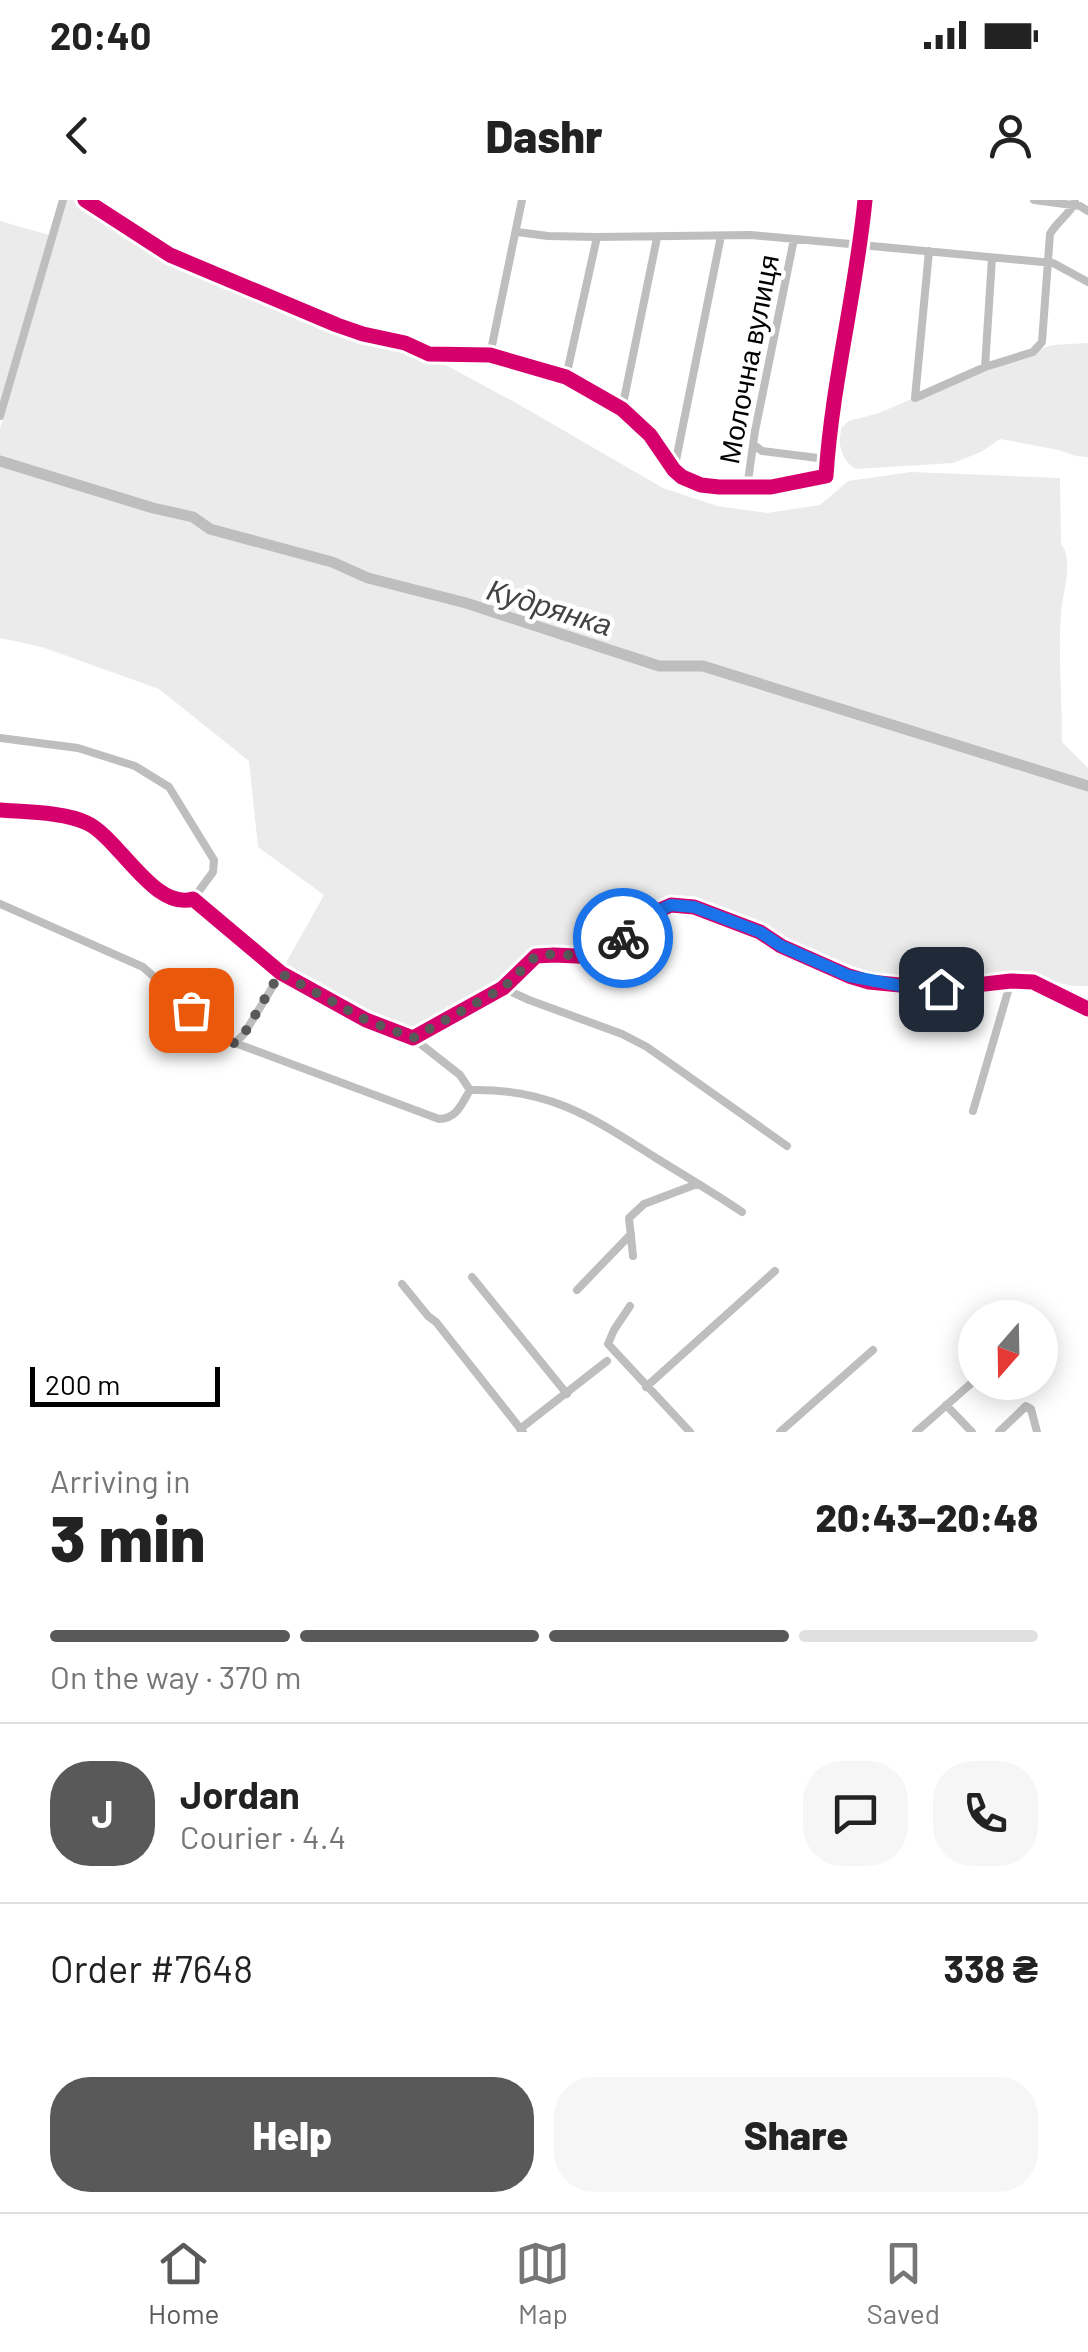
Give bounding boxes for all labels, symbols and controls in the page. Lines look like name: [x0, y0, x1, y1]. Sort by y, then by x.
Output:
text: 20:40: [50, 12, 151, 58]
icon: back: [50, 108, 105, 163]
text: Dashr: [485, 108, 603, 162]
icon: person: [983, 108, 1038, 163]
street label: Молочна вулиця: [711, 252, 785, 466]
water label: Кудрянка: [483, 570, 617, 642]
courier: [573, 888, 673, 988]
icon: bike: [596, 911, 651, 966]
pin: [899, 947, 984, 1032]
icon: home: [914, 962, 969, 1017]
pin: [149, 968, 234, 1053]
icon: bag: [164, 983, 219, 1038]
north arrow: [958, 1300, 1058, 1400]
map controls: [958, 1300, 1058, 1400]
scale bar: [30, 1362, 220, 1406]
text: 200 m: [45, 1367, 120, 1401]
text: Arriving in: [50, 1461, 190, 1499]
text: 20:43–20:48: [816, 1494, 1038, 1540]
text: 3 min: [50, 1497, 205, 1575]
text: On the way · 370 m: [50, 1657, 301, 1695]
button: chat: [803, 1761, 908, 1866]
button: phone: [933, 1761, 1038, 1866]
text: Jordan: [180, 1771, 300, 1817]
text: J: [91, 1790, 114, 1836]
text: Courier · 4.4: [180, 1817, 346, 1855]
text: Order #7648: [50, 1945, 253, 1991]
text: 338 ₴: [943, 1945, 1038, 1991]
button: Help: [50, 2077, 534, 2192]
button: Share: [554, 2077, 1038, 2192]
tab: Home: [148, 2236, 219, 2330]
tab: Map: [515, 2236, 570, 2330]
tab: Saved: [867, 2236, 940, 2330]

